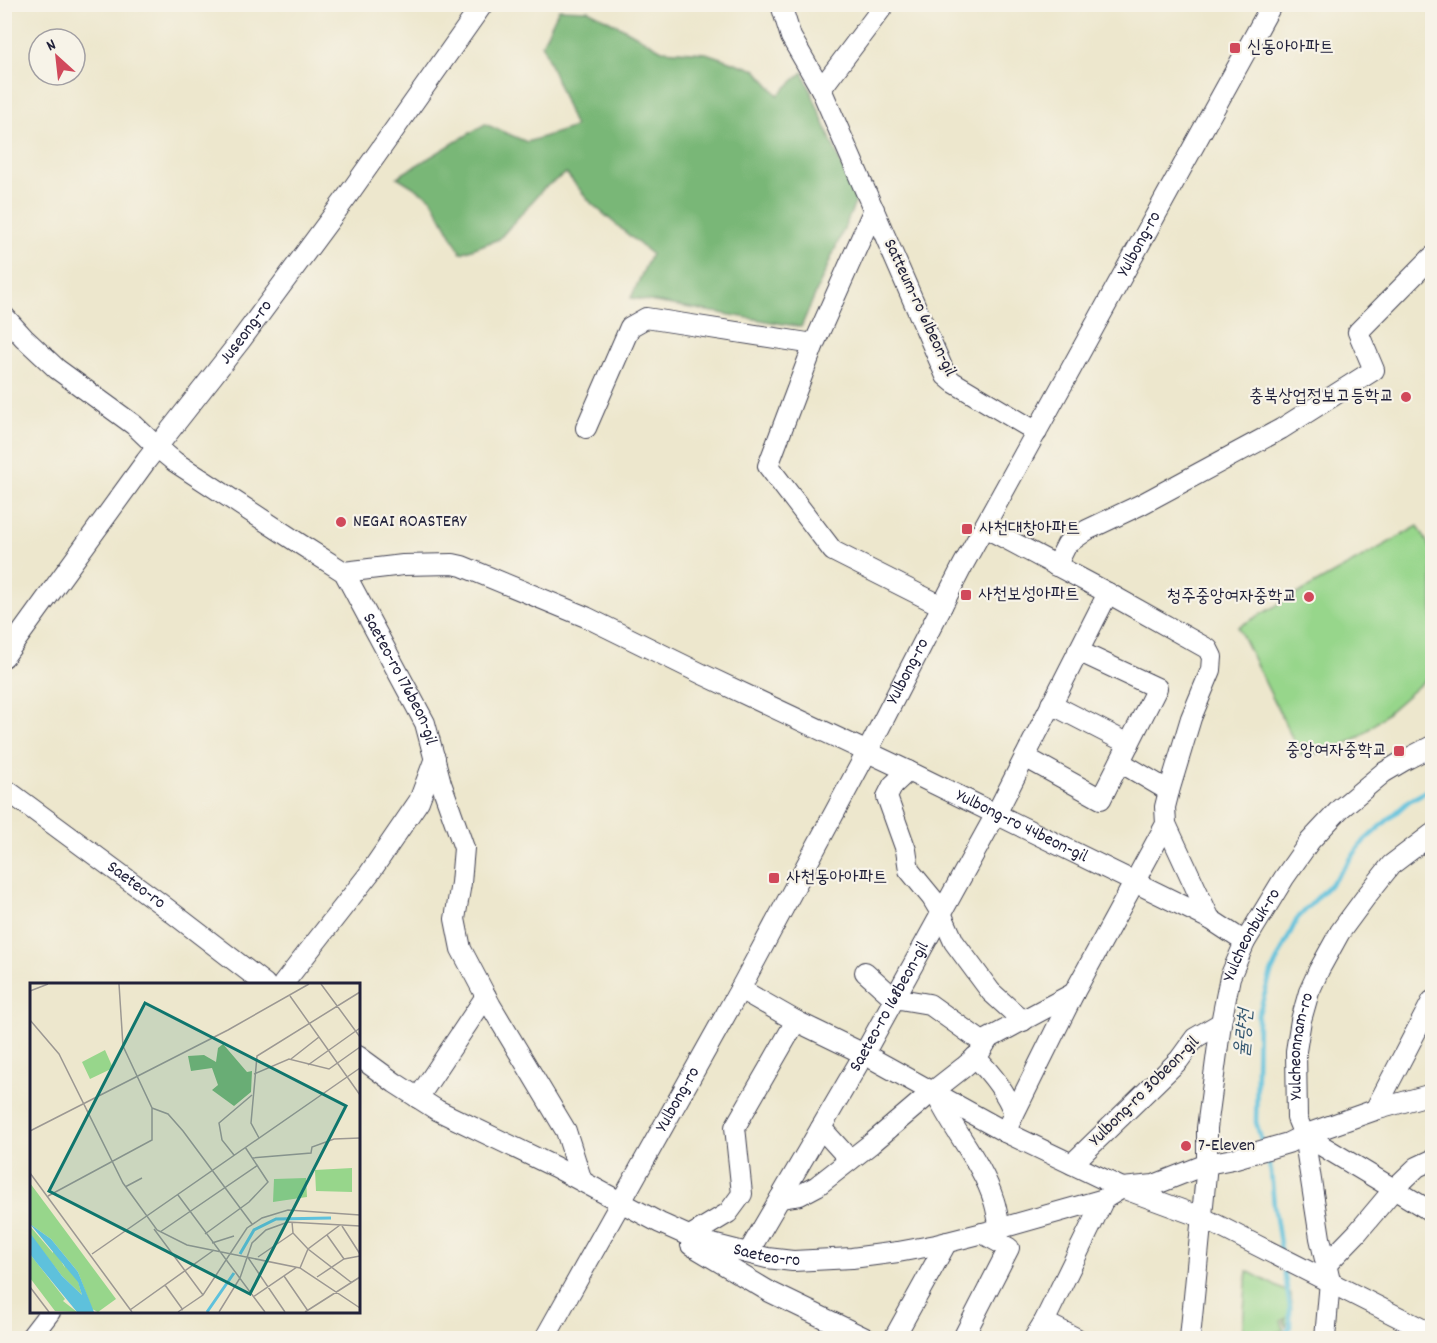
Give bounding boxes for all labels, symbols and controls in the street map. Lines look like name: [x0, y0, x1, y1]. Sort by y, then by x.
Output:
north arrow: [27, 27, 87, 87]
text: N: [43, 34, 60, 58]
place label: 신동아아파트: [1247, 36, 1334, 61]
marker: 신동아아파트: [1228, 41, 1242, 55]
street label: Yulbong-ro: [1111, 207, 1168, 282]
street label: Satteum-ro 61beon-gil: [876, 235, 962, 381]
street label: Juseong-ro: [214, 295, 279, 370]
place label: 충북상업정보고등학교: [1249, 385, 1394, 410]
marker: 충북상업정보고등학교: [1399, 390, 1413, 404]
place label: NEGAI ROASTERY: [353, 510, 468, 535]
marker: NEGAI ROASTERY: [334, 515, 348, 529]
place label: 사천대창아파트: [979, 517, 1080, 542]
marker: 사천대창아파트: [960, 522, 974, 536]
place label: 사천보성아파트: [978, 583, 1079, 608]
place label: 청주중앙여자중학교: [1167, 585, 1297, 610]
marker: 사천보성아파트: [959, 588, 973, 602]
marker: 청주중앙여자중학교: [1302, 590, 1316, 604]
street label: Saeteo-ro 176beon-gil: [356, 609, 443, 748]
street label: Yulbong-ro: [881, 634, 936, 709]
place label: 중앙여자중학교: [1286, 739, 1387, 764]
marker: 중앙여자중학교: [1392, 744, 1406, 758]
street label: Yulbong-ro 44beon-gil: [951, 784, 1092, 870]
street label: Saeteo-ro: [101, 855, 171, 916]
place label: 사천동아아파트: [786, 866, 887, 891]
marker: 사천동아아파트: [767, 871, 781, 885]
street label: Yulcheonbuk-ro: [1217, 884, 1287, 983]
street label: Saeteo-ro 168beon-gil: [844, 937, 936, 1077]
inset map: [30, 983, 360, 1313]
street label: Yulcheonnam-ro: [1283, 990, 1321, 1100]
water label: 율량천: [1229, 1006, 1261, 1058]
street label: Yulbong-ro 30beon-gil: [1084, 1031, 1206, 1153]
street label: Yulbong-ro: [650, 1062, 707, 1137]
place label: 7-Eleven: [1198, 1134, 1255, 1159]
marker: 7-Eleven: [1179, 1139, 1193, 1153]
street label: Saeteo-ro: [730, 1237, 801, 1274]

